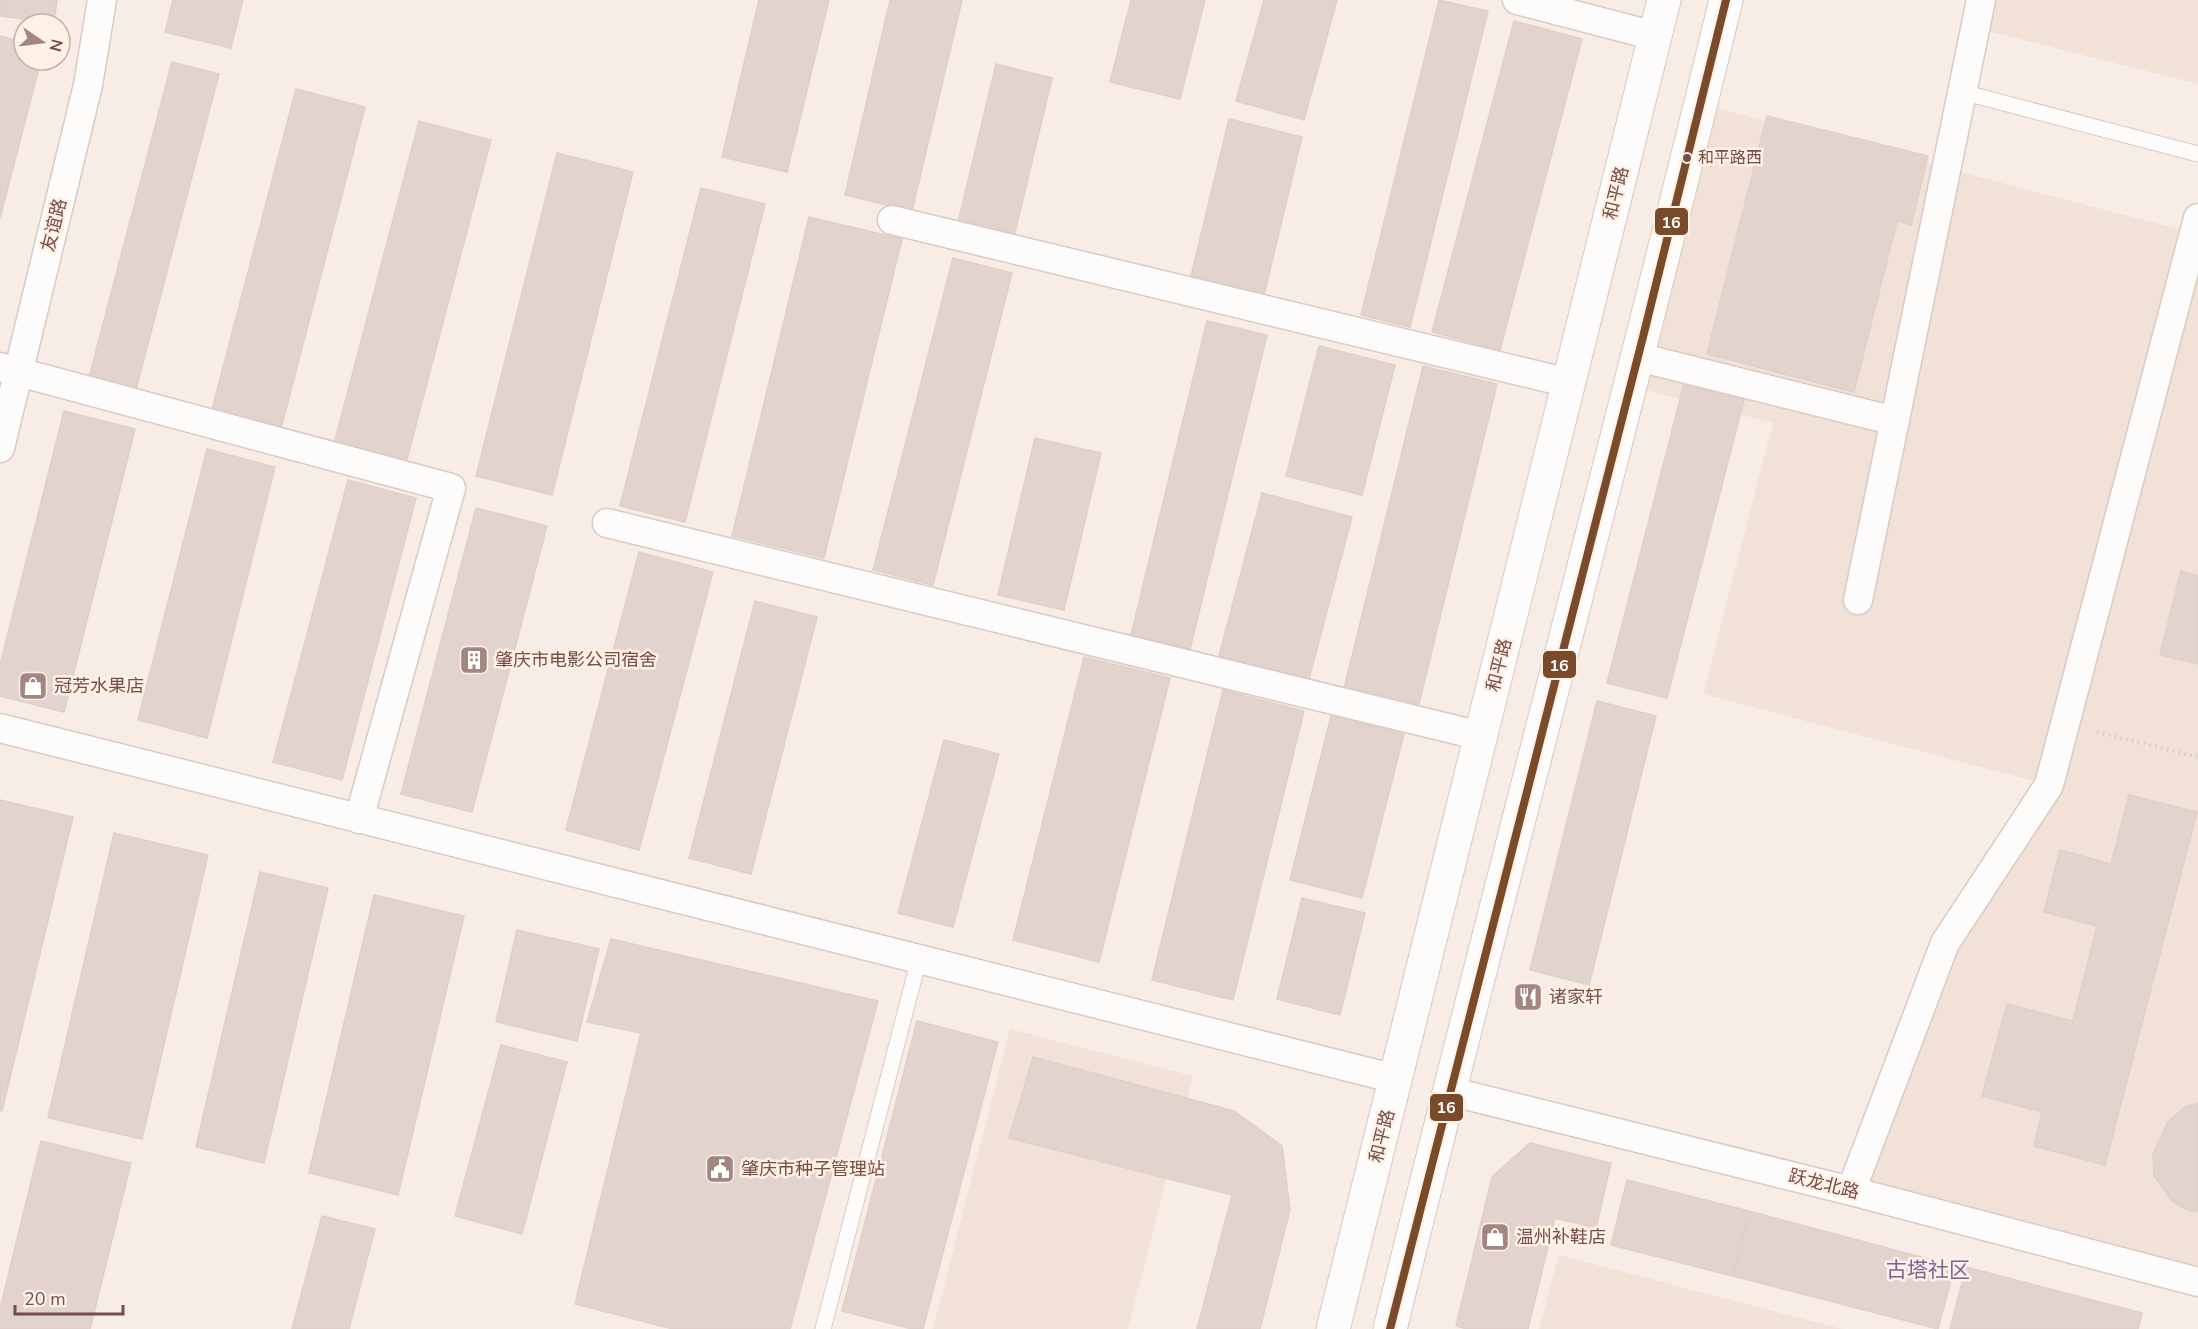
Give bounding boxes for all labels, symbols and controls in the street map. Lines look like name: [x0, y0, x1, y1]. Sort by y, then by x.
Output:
north arrow: [12, 12, 72, 72]
text: N: [43, 37, 68, 54]
place label: 和平路西: [1698, 147, 1762, 169]
marker: 和平路西: [1681, 152, 1693, 164]
street label: 和平路: [1598, 164, 1634, 222]
street label: 友谊路: [36, 196, 72, 254]
line badge: 16: [1654, 207, 1689, 236]
text: 16: [1661, 212, 1681, 234]
street label: 和平路: [1481, 636, 1517, 694]
building icon: 肇庆市电影公司宿舍: [458, 644, 490, 676]
place label: 肇庆市电影公司宿舍: [495, 648, 657, 672]
line badge: 16: [1542, 650, 1577, 679]
text: 16: [1549, 655, 1569, 677]
shop icon: 冠芳水果店: [17, 670, 49, 702]
place label: 冠芳水果店: [54, 674, 144, 698]
restaurant icon: 诸家轩: [1512, 981, 1544, 1013]
place label: 诸家轩: [1549, 985, 1603, 1009]
line badge: 16: [1429, 1093, 1464, 1122]
text: 16: [1436, 1097, 1456, 1119]
street label: 和平路: [1364, 1107, 1400, 1165]
public building icon: 肇庆市种子管理站: [704, 1153, 736, 1185]
place label: 肇庆市种子管理站: [741, 1157, 885, 1181]
street label: 跃龙北路: [1786, 1164, 1862, 1204]
shop icon: 温州补鞋店: [1479, 1221, 1511, 1253]
place label: 温州补鞋店: [1516, 1225, 1606, 1249]
district label: 古塔社区: [1886, 1256, 1970, 1284]
scale bar: [15, 1278, 123, 1316]
text: 20 m: [24, 1287, 66, 1311]

